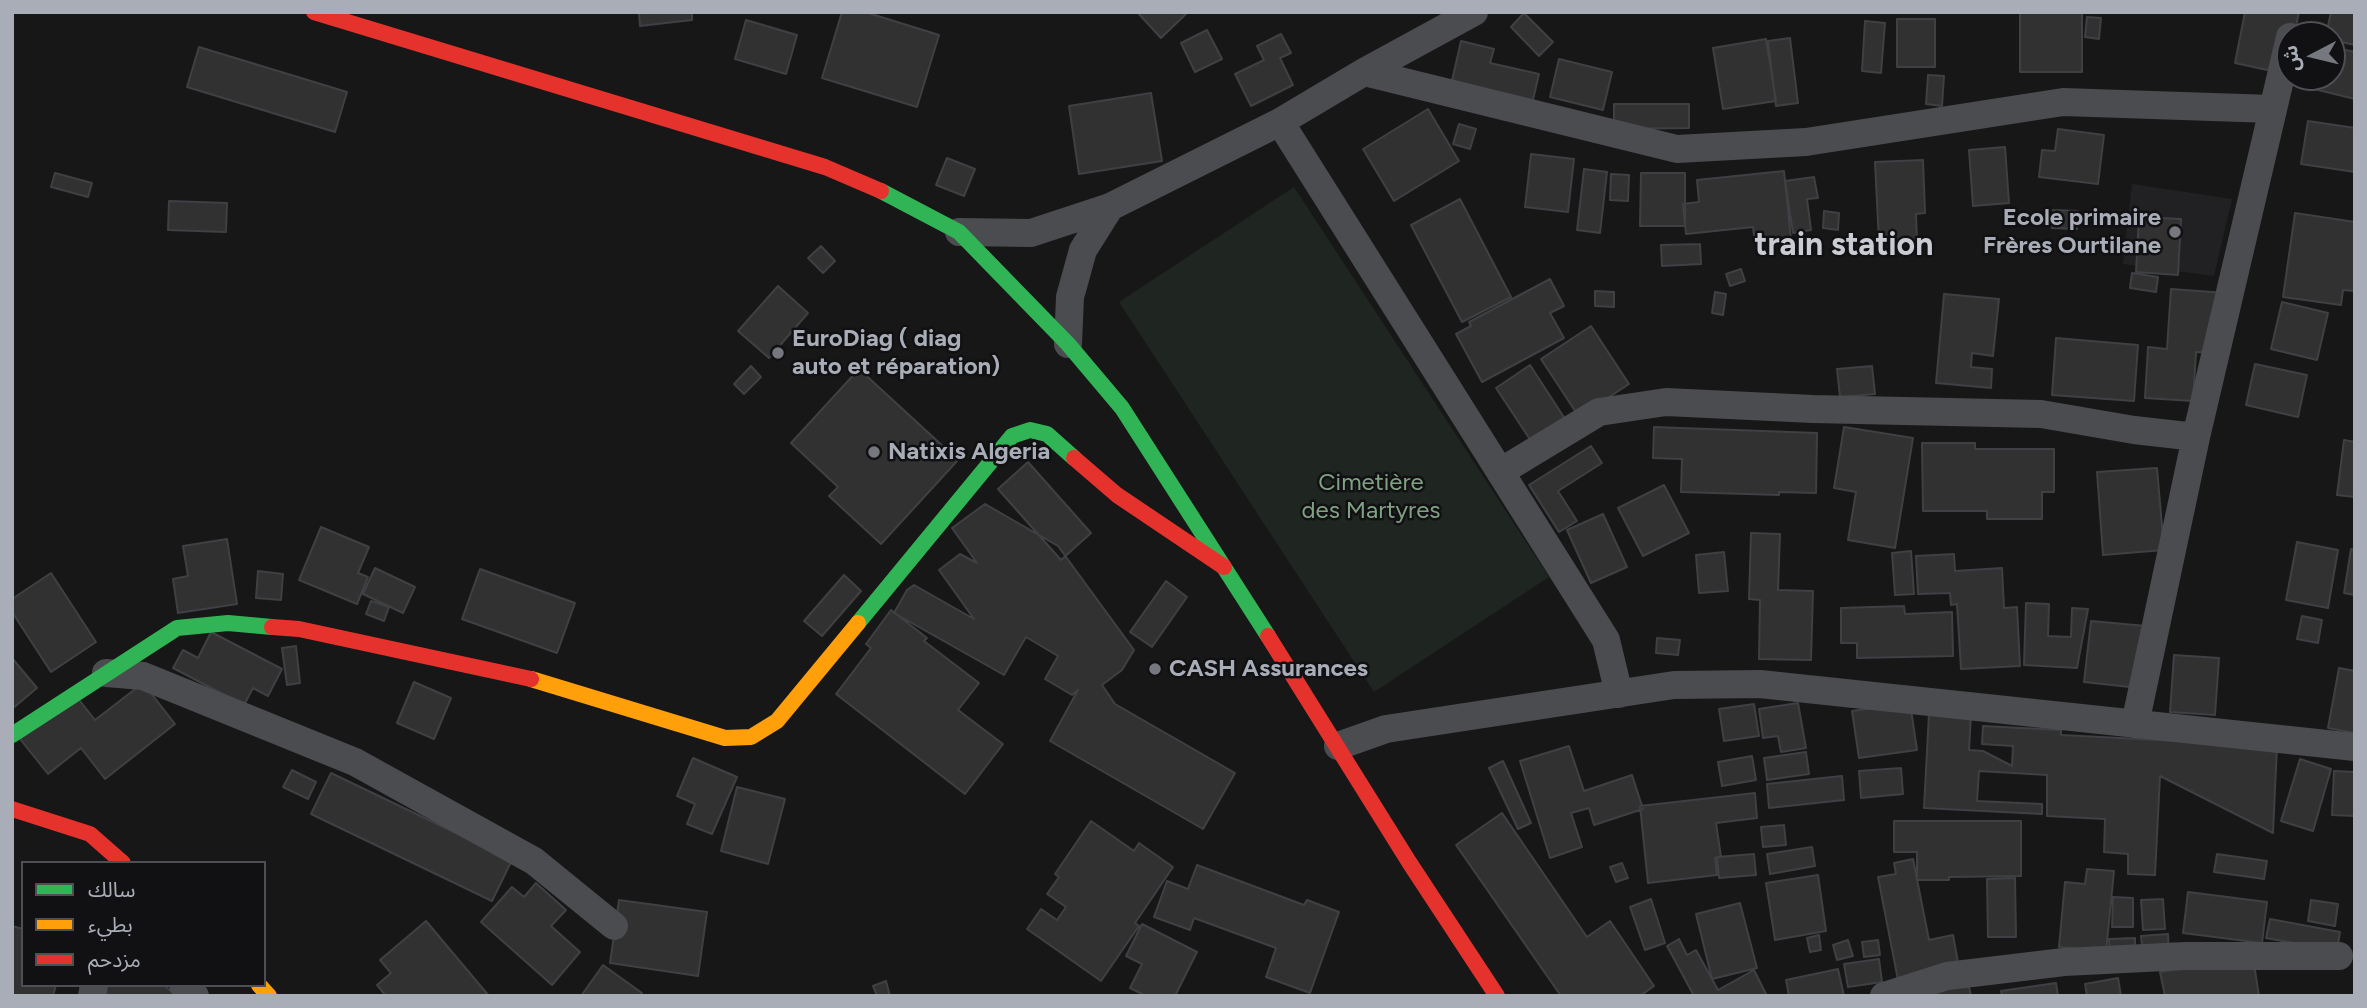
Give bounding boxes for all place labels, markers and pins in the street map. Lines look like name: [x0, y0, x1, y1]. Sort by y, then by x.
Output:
place label: Ecole primaire Frères Ourtilane: [1983, 204, 2161, 260]
marker: Ecole primaire Frères Ourtilane: [2167, 224, 2183, 240]
place label: EuroDiag ( diag auto et réparation): [792, 325, 1000, 381]
marker: EuroDiag ( diag auto et réparation): [770, 345, 786, 361]
place label: Natixis Algeria: [888, 438, 1050, 466]
marker: Natixis Algeria: [866, 444, 882, 460]
place label: CASH Assurances: [1169, 655, 1368, 683]
marker: CASH Assurances: [1147, 661, 1163, 677]

